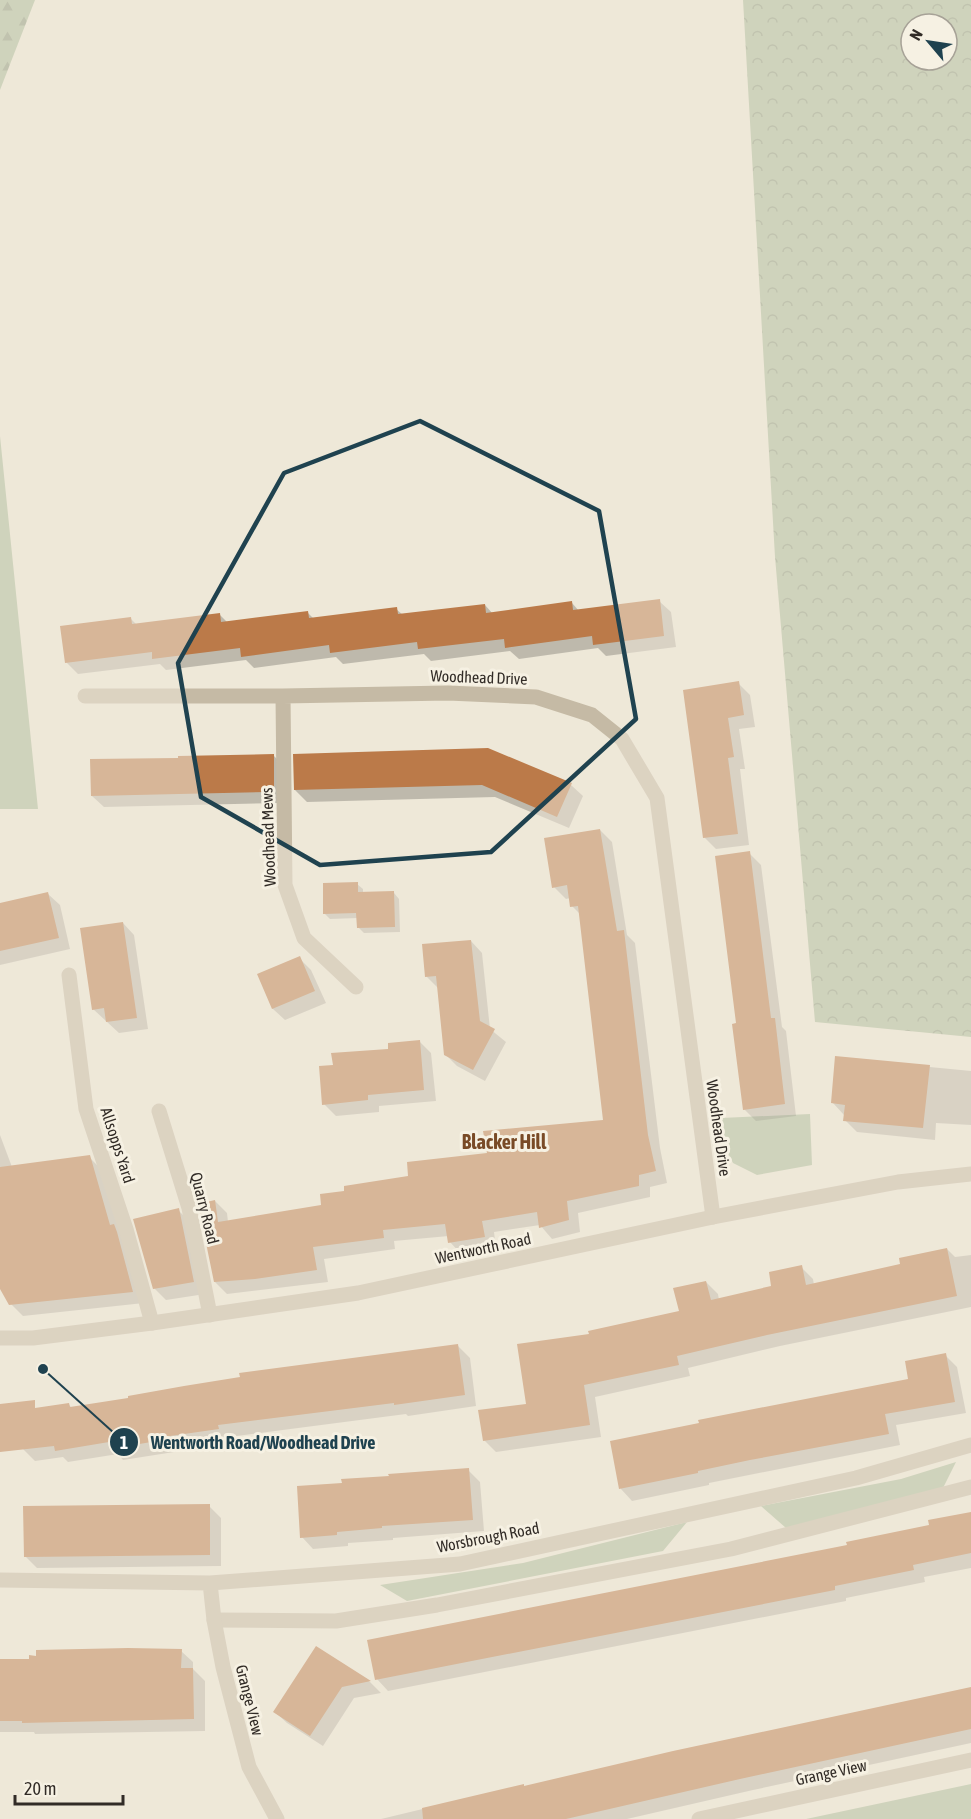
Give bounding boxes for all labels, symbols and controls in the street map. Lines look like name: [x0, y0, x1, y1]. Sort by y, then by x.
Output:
north arrow: [899, 12, 959, 72]
text: N: [906, 26, 926, 43]
street label: Woodhead Drive: [430, 666, 528, 688]
street label: Woodhead Mews: [257, 787, 279, 887]
street label: Woodhead Drive: [703, 1079, 735, 1177]
street label: Allsopps Yard: [96, 1105, 139, 1185]
district label: Blacker Hill: [462, 1130, 547, 1153]
street label: Quarry Road: [186, 1170, 223, 1246]
street label: Wentworth Road: [434, 1229, 532, 1267]
callout: Wentworth Road/Woodhead Drive: [109, 1424, 388, 1460]
text: 1: [120, 1432, 128, 1453]
text: Wentworth Road/Woodhead Drive: [150, 1432, 375, 1453]
street label: Worsbrough Road: [435, 1518, 541, 1557]
street label: Grange View: [232, 1663, 268, 1738]
street label: Grange View: [794, 1756, 869, 1789]
scale bar: [15, 1768, 123, 1806]
text: 20 m: [24, 1778, 56, 1799]

